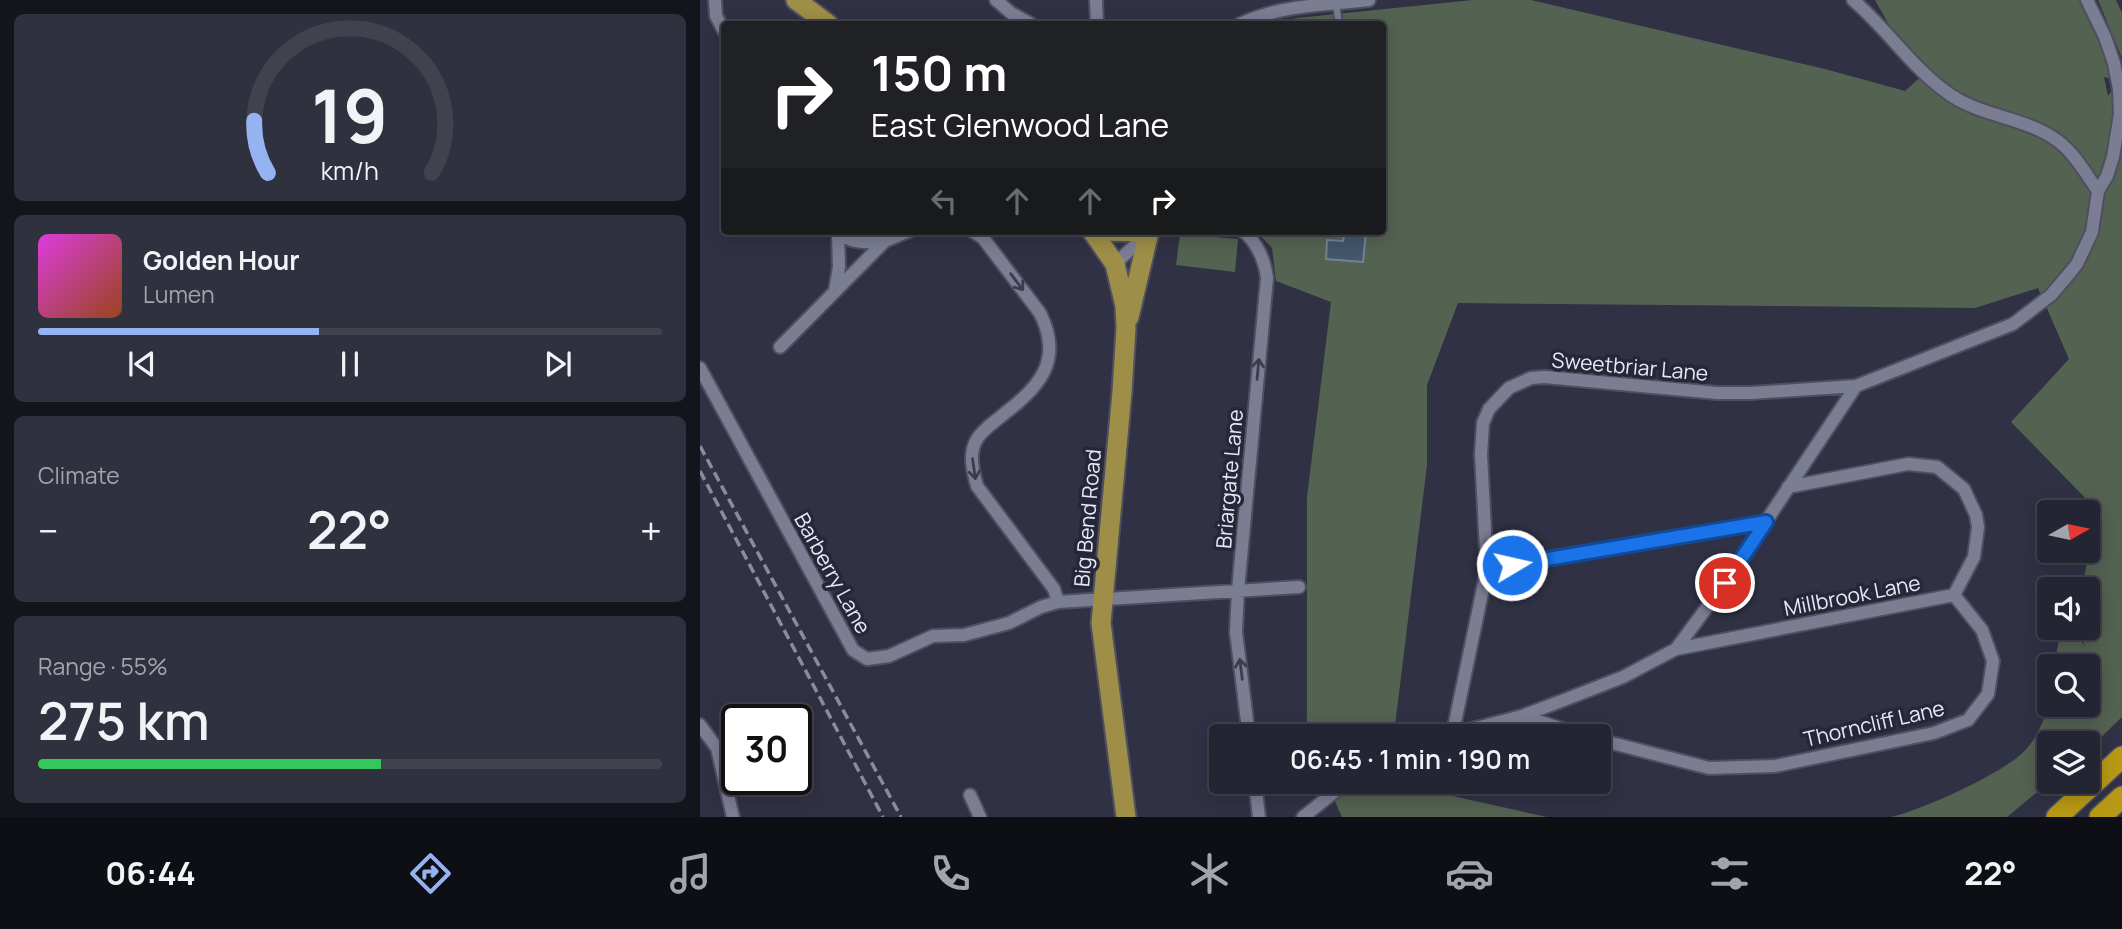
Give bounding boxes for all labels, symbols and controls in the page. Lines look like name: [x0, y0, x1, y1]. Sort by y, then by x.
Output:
text: 150 m: [871, 39, 1007, 106]
icon: right: [756, 49, 847, 140]
text: 19: [311, 66, 389, 166]
text: East Glenwood Lane: [871, 103, 1169, 147]
text: km/h: [321, 153, 379, 188]
icon: left: [925, 182, 963, 220]
icon: ahead: [998, 182, 1036, 220]
icon: ahead: [1071, 182, 1109, 220]
icon: right: [1144, 182, 1182, 220]
text: Golden Hour: [143, 242, 300, 278]
one-way arrow: [1009, 272, 1024, 290]
text: Lumen: [143, 278, 215, 310]
icon: previous: [123, 345, 161, 383]
icon: pause: [331, 345, 369, 383]
icon: next: [539, 345, 577, 383]
street label: Sweetbriar Lane: [1551, 345, 1709, 387]
one-way arrow: [1252, 358, 1265, 381]
street label: Briargate Lane: [1209, 408, 1249, 550]
street label: Big Bend Road: [1067, 448, 1107, 588]
one-way arrow: [967, 457, 980, 480]
text: Climate: [38, 459, 120, 491]
text: 22°: [307, 494, 392, 565]
north arrow: [2037, 500, 2100, 564]
map controls: [2037, 500, 2100, 794]
text: −: [38, 504, 59, 556]
text: +: [640, 504, 662, 556]
street label: Barberry Lane: [788, 508, 878, 638]
position arrow: [1475, 528, 1549, 602]
pin: [1695, 553, 1755, 613]
icon: arrive: [1706, 564, 1744, 602]
street label: Millbrook Lane: [1781, 568, 1923, 622]
button: sound: [2037, 577, 2100, 640]
text: Range · 55%: [38, 650, 168, 682]
button: search: [2037, 654, 2100, 717]
one-way arrow: [1234, 658, 1247, 681]
text: 275 km: [38, 685, 210, 756]
street label: Thorncliff Lane: [1801, 693, 1947, 753]
speed limit sign: 30: [721, 704, 812, 795]
button: layers: [2037, 731, 2100, 794]
text: 06:45 · 1 min · 190 m: [1290, 741, 1530, 777]
icon: directions: [406, 849, 455, 898]
icon: music: [666, 849, 715, 898]
icon: phone: [926, 849, 975, 898]
icon: climate: [1185, 849, 1234, 898]
icon: car: [1445, 849, 1494, 898]
icon: filters: [1705, 849, 1754, 898]
text: 06:44: [105, 851, 196, 895]
text: 22°: [1964, 851, 2017, 895]

